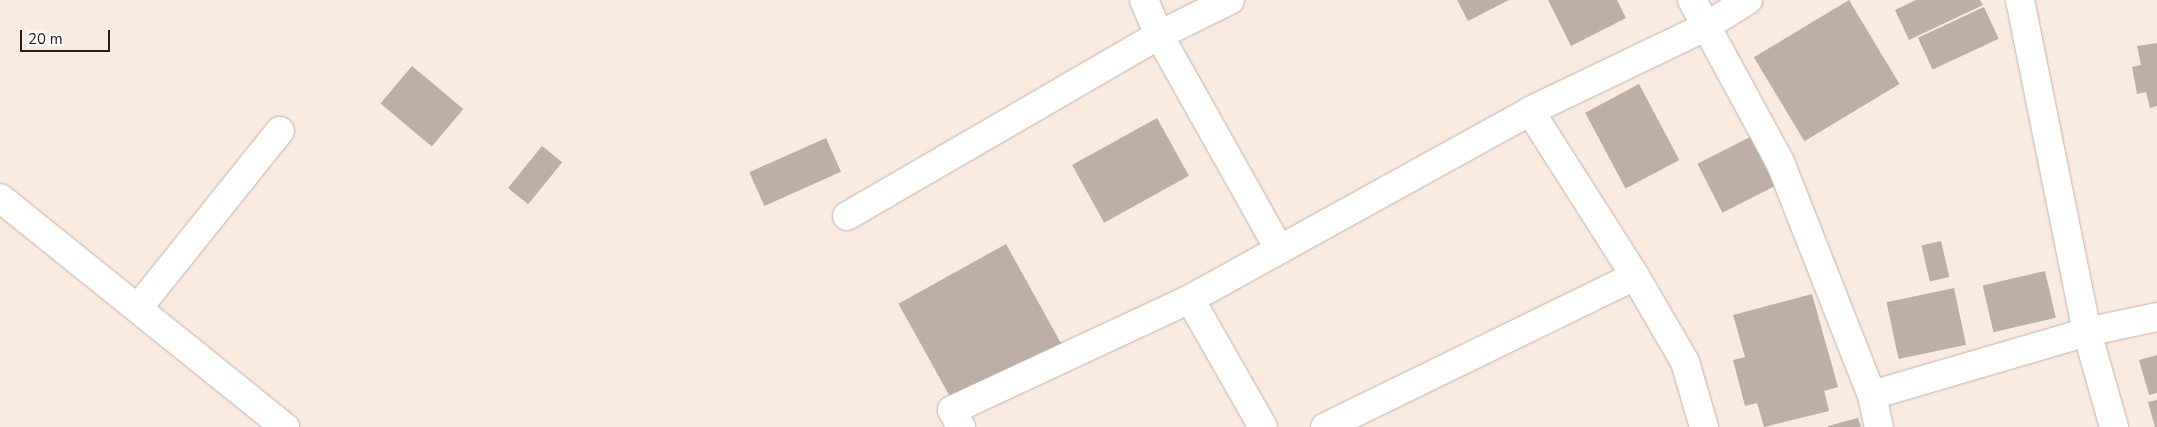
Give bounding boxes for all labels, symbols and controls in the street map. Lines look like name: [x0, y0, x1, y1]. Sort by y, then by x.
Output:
scale bar: [22, 20, 112, 52]
text: 20 m: [28, 29, 63, 49]

